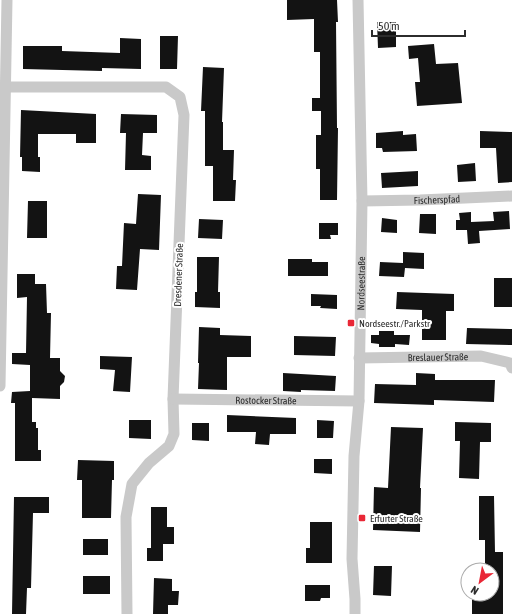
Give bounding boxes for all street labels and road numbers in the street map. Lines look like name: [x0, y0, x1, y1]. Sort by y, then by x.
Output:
street label: Fischerspfad: [414, 193, 461, 206]
street label: Dresdener Straße: [172, 243, 185, 307]
street label: Nordseestraße: [355, 256, 367, 310]
street label: Breslauer Straße: [408, 351, 469, 363]
street label: Rostocker Straße: [235, 395, 297, 406]

